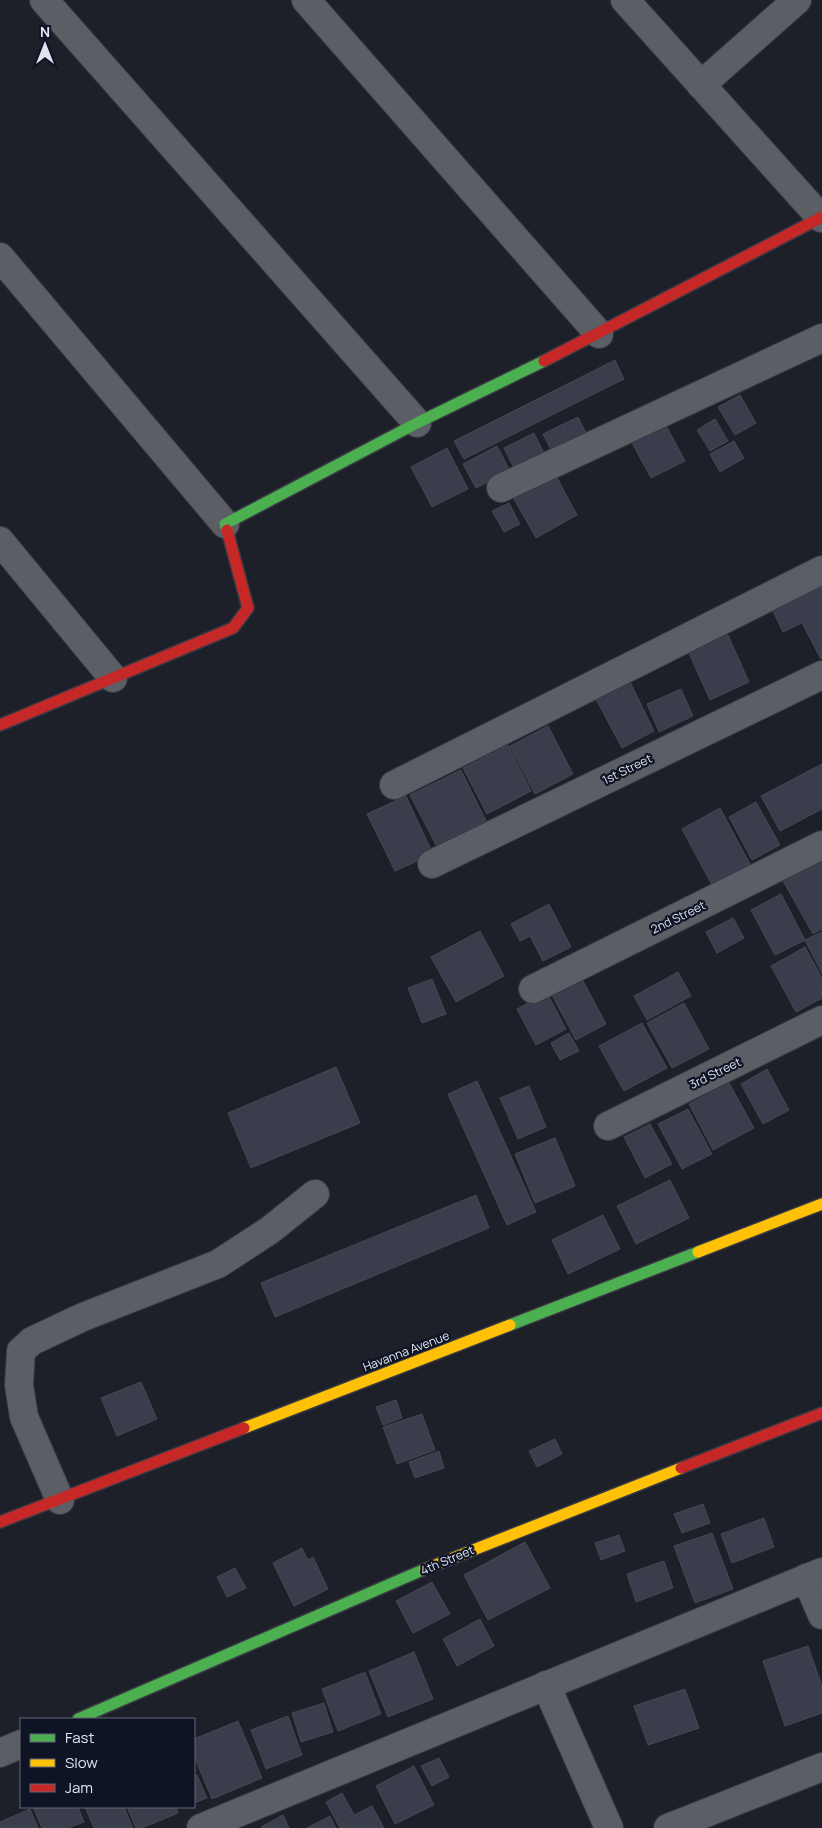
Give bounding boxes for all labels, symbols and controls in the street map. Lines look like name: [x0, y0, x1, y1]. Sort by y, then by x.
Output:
north arrow: [20, 20, 70, 70]
text: N: [40, 22, 50, 41]
street label: 1st Street: [599, 750, 655, 788]
street label: 2nd Street: [648, 896, 708, 938]
street label: 3rd Street: [686, 1053, 744, 1093]
street label: Havanna Avenue: [360, 1327, 452, 1375]
street label: 4th Street: [418, 1541, 477, 1579]
legend: [20, 1718, 195, 1808]
text: Fast: [65, 1727, 94, 1748]
text: Slow: [65, 1752, 98, 1773]
text: Jam: [65, 1777, 93, 1798]

